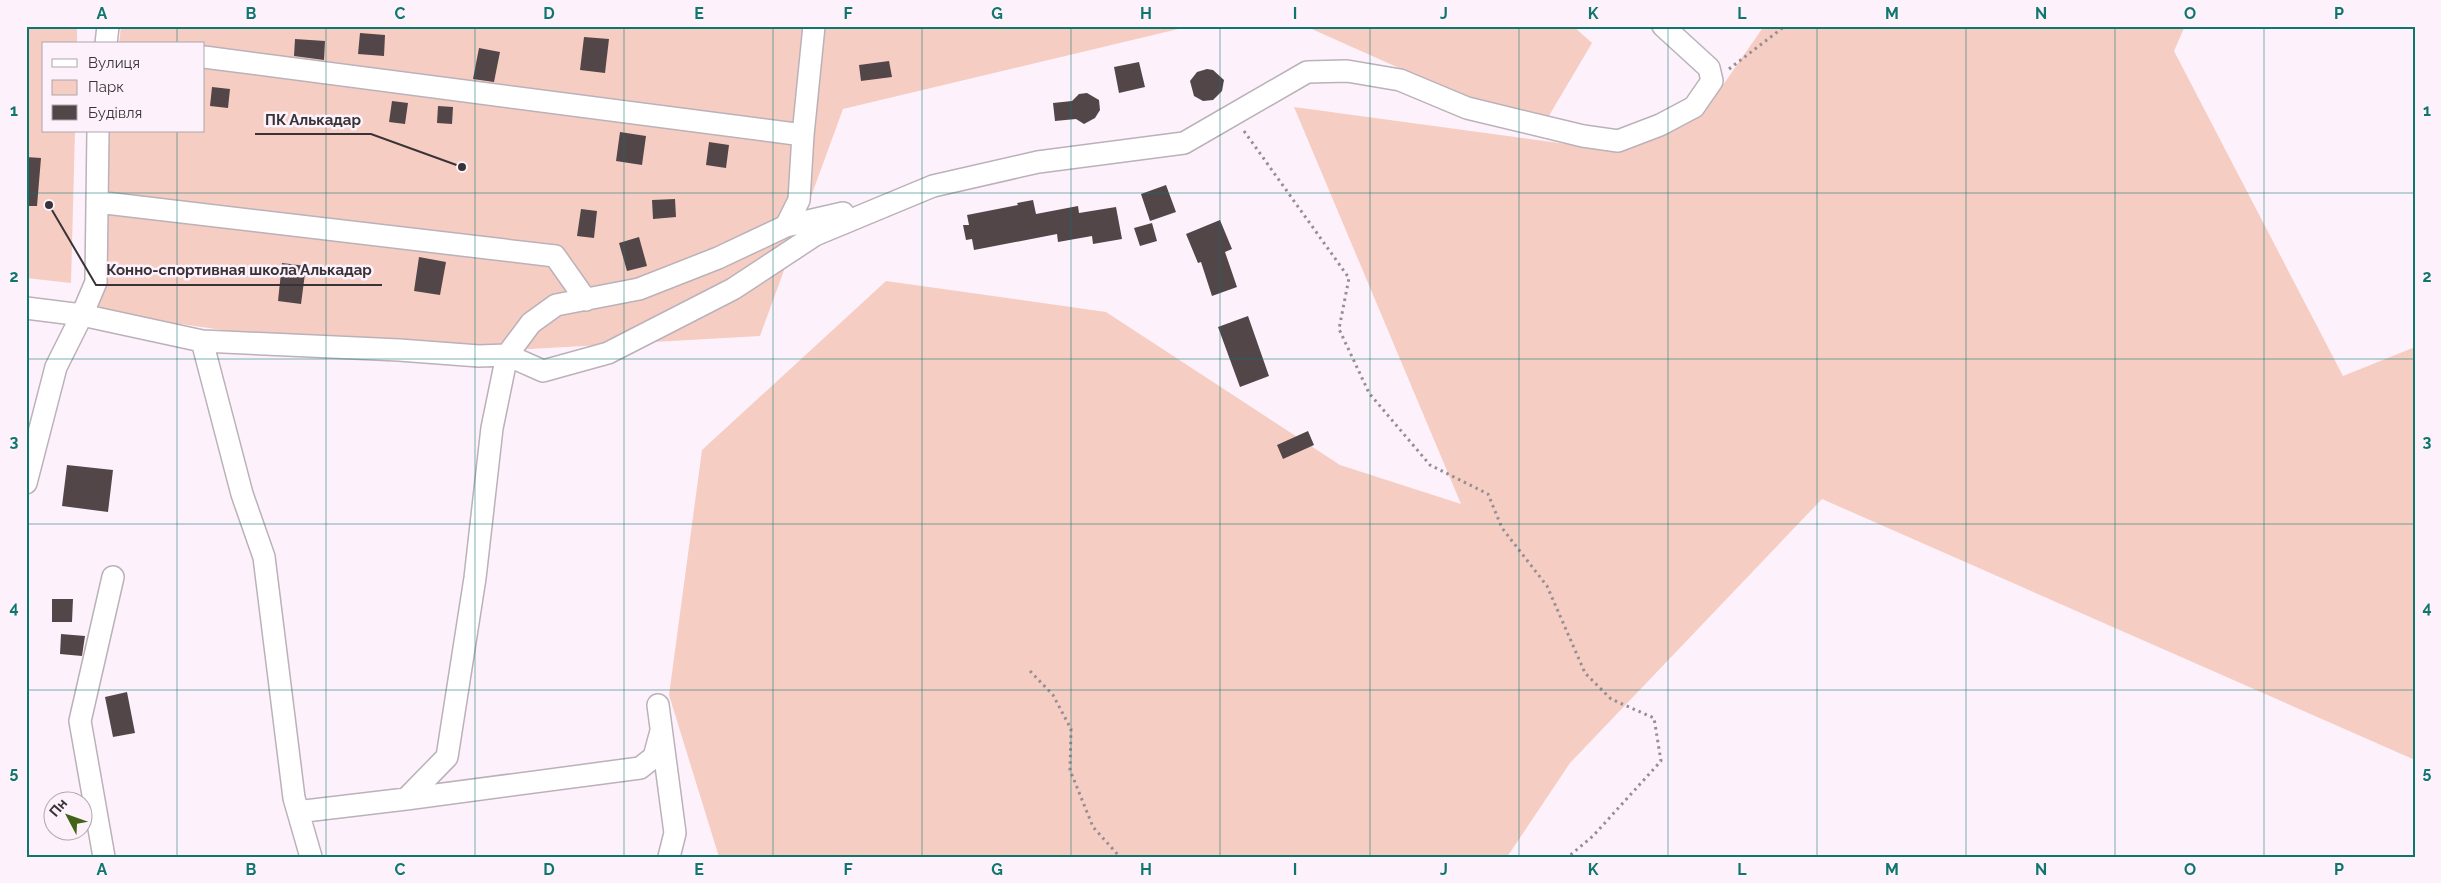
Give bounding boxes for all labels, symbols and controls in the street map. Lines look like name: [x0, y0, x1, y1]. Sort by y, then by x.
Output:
text: A: [97, 4, 108, 23]
text: B: [246, 4, 257, 23]
text: C: [395, 4, 406, 23]
text: D: [543, 4, 555, 23]
text: E: [694, 4, 704, 23]
text: F: [843, 4, 853, 23]
text: G: [991, 4, 1003, 23]
text: H: [1140, 4, 1152, 23]
text: I: [1293, 4, 1297, 23]
text: J: [1440, 4, 1448, 23]
text: K: [1588, 4, 1599, 23]
text: L: [1737, 4, 1747, 23]
text: M: [1885, 4, 1899, 23]
text: N: [2035, 4, 2047, 23]
text: O: [2184, 4, 2196, 23]
text: P: [2334, 4, 2344, 23]
legend: [42, 42, 205, 132]
text: Вулиця: [88, 54, 140, 72]
text: Парк: [88, 78, 124, 96]
text: 1: [10, 101, 18, 120]
text: 1: [2423, 101, 2431, 120]
text: Будівля: [88, 104, 142, 122]
callout: ПК Алькадар: [255, 104, 371, 134]
text: ПК Алькадар: [265, 111, 361, 129]
callout: Конно-спортивная школа Алькадар: [96, 255, 382, 285]
text: Конно-спортивная школа Алькадар: [106, 261, 372, 279]
text: 2: [9, 267, 19, 286]
text: 2: [2422, 267, 2432, 286]
text: 3: [10, 432, 19, 451]
text: 3: [2423, 432, 2432, 451]
text: 4: [9, 598, 19, 617]
text: 4: [2422, 598, 2432, 617]
text: 5: [10, 763, 19, 782]
text: 5: [2423, 763, 2432, 782]
north arrow: [42, 790, 92, 840]
text: Пн: [46, 795, 70, 820]
text: A: [97, 860, 108, 879]
text: B: [246, 860, 257, 879]
text: C: [395, 860, 406, 879]
text: D: [543, 860, 555, 879]
text: E: [694, 860, 704, 879]
text: F: [843, 860, 853, 879]
text: G: [991, 860, 1003, 879]
text: H: [1140, 860, 1152, 879]
text: I: [1293, 860, 1297, 879]
text: J: [1440, 860, 1448, 879]
text: K: [1588, 860, 1599, 879]
text: L: [1737, 860, 1747, 879]
text: M: [1885, 860, 1899, 879]
text: N: [2035, 860, 2047, 879]
text: O: [2184, 860, 2196, 879]
text: P: [2334, 860, 2344, 879]

